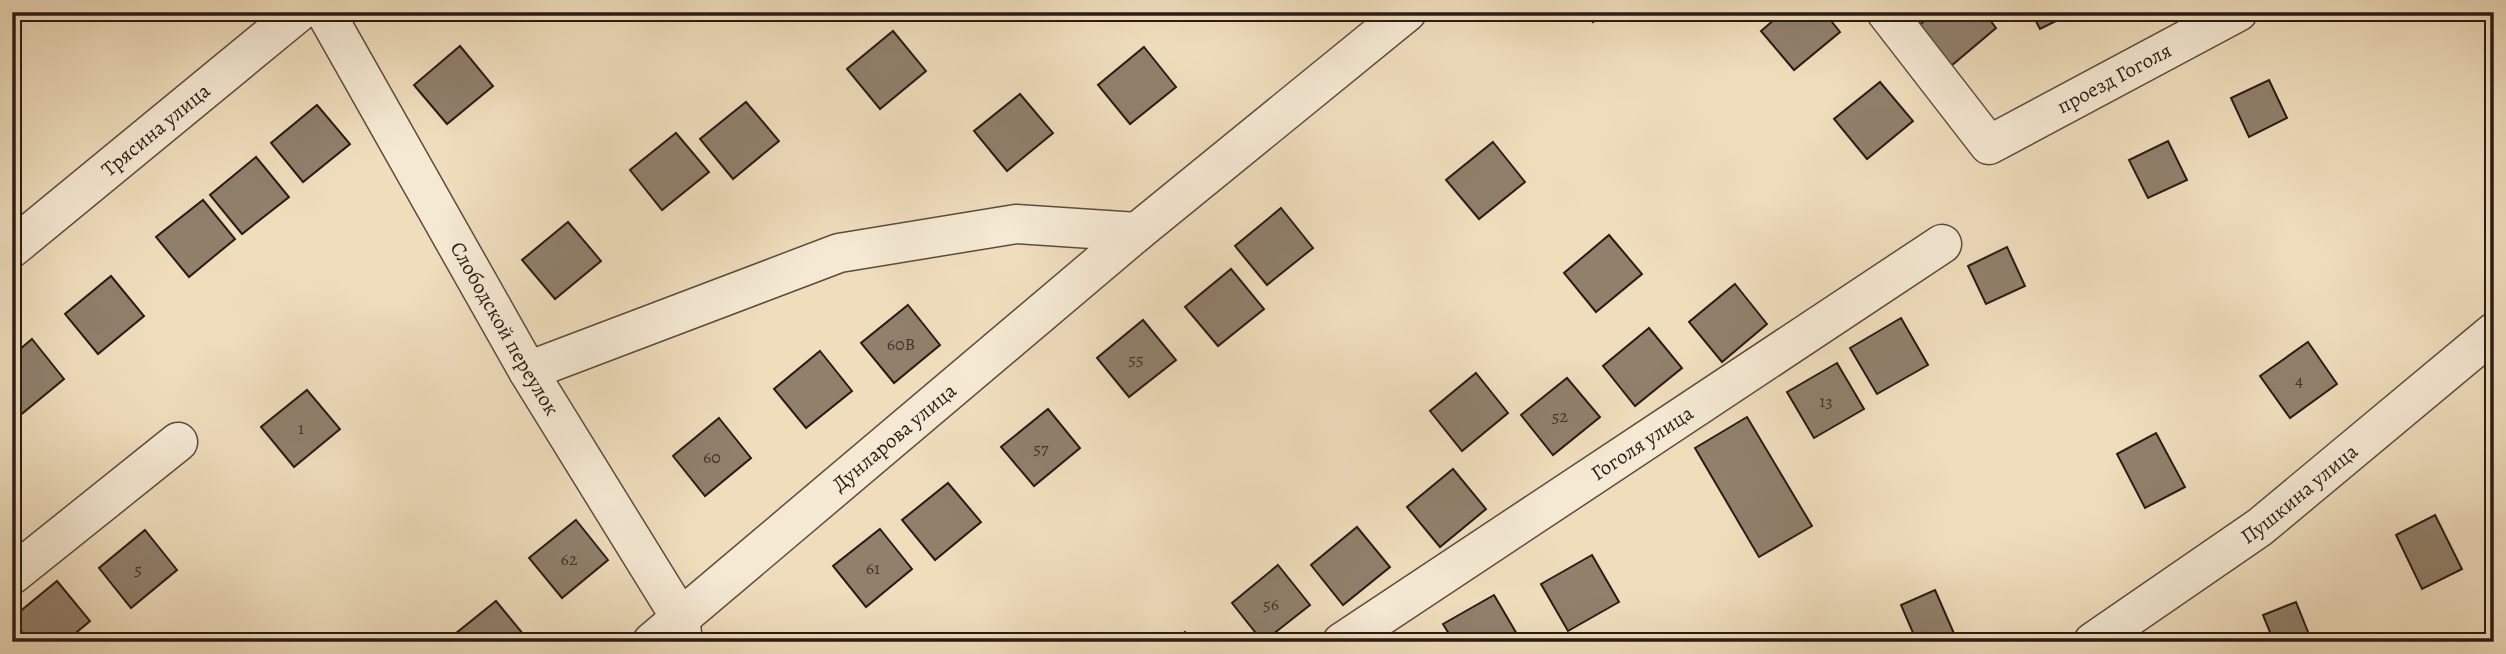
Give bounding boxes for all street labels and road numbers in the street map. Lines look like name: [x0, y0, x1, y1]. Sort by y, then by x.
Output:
street label: проезд Гоголя: [2052, 36, 2176, 120]
street label: Трясина улица: [95, 77, 216, 183]
street label: Слободской переулок: [444, 236, 566, 421]
street label: Дунларова улица: [826, 377, 962, 498]
street label: Гоголя улица: [1585, 399, 1699, 487]
street label: Пушкина улица: [2235, 437, 2364, 550]

